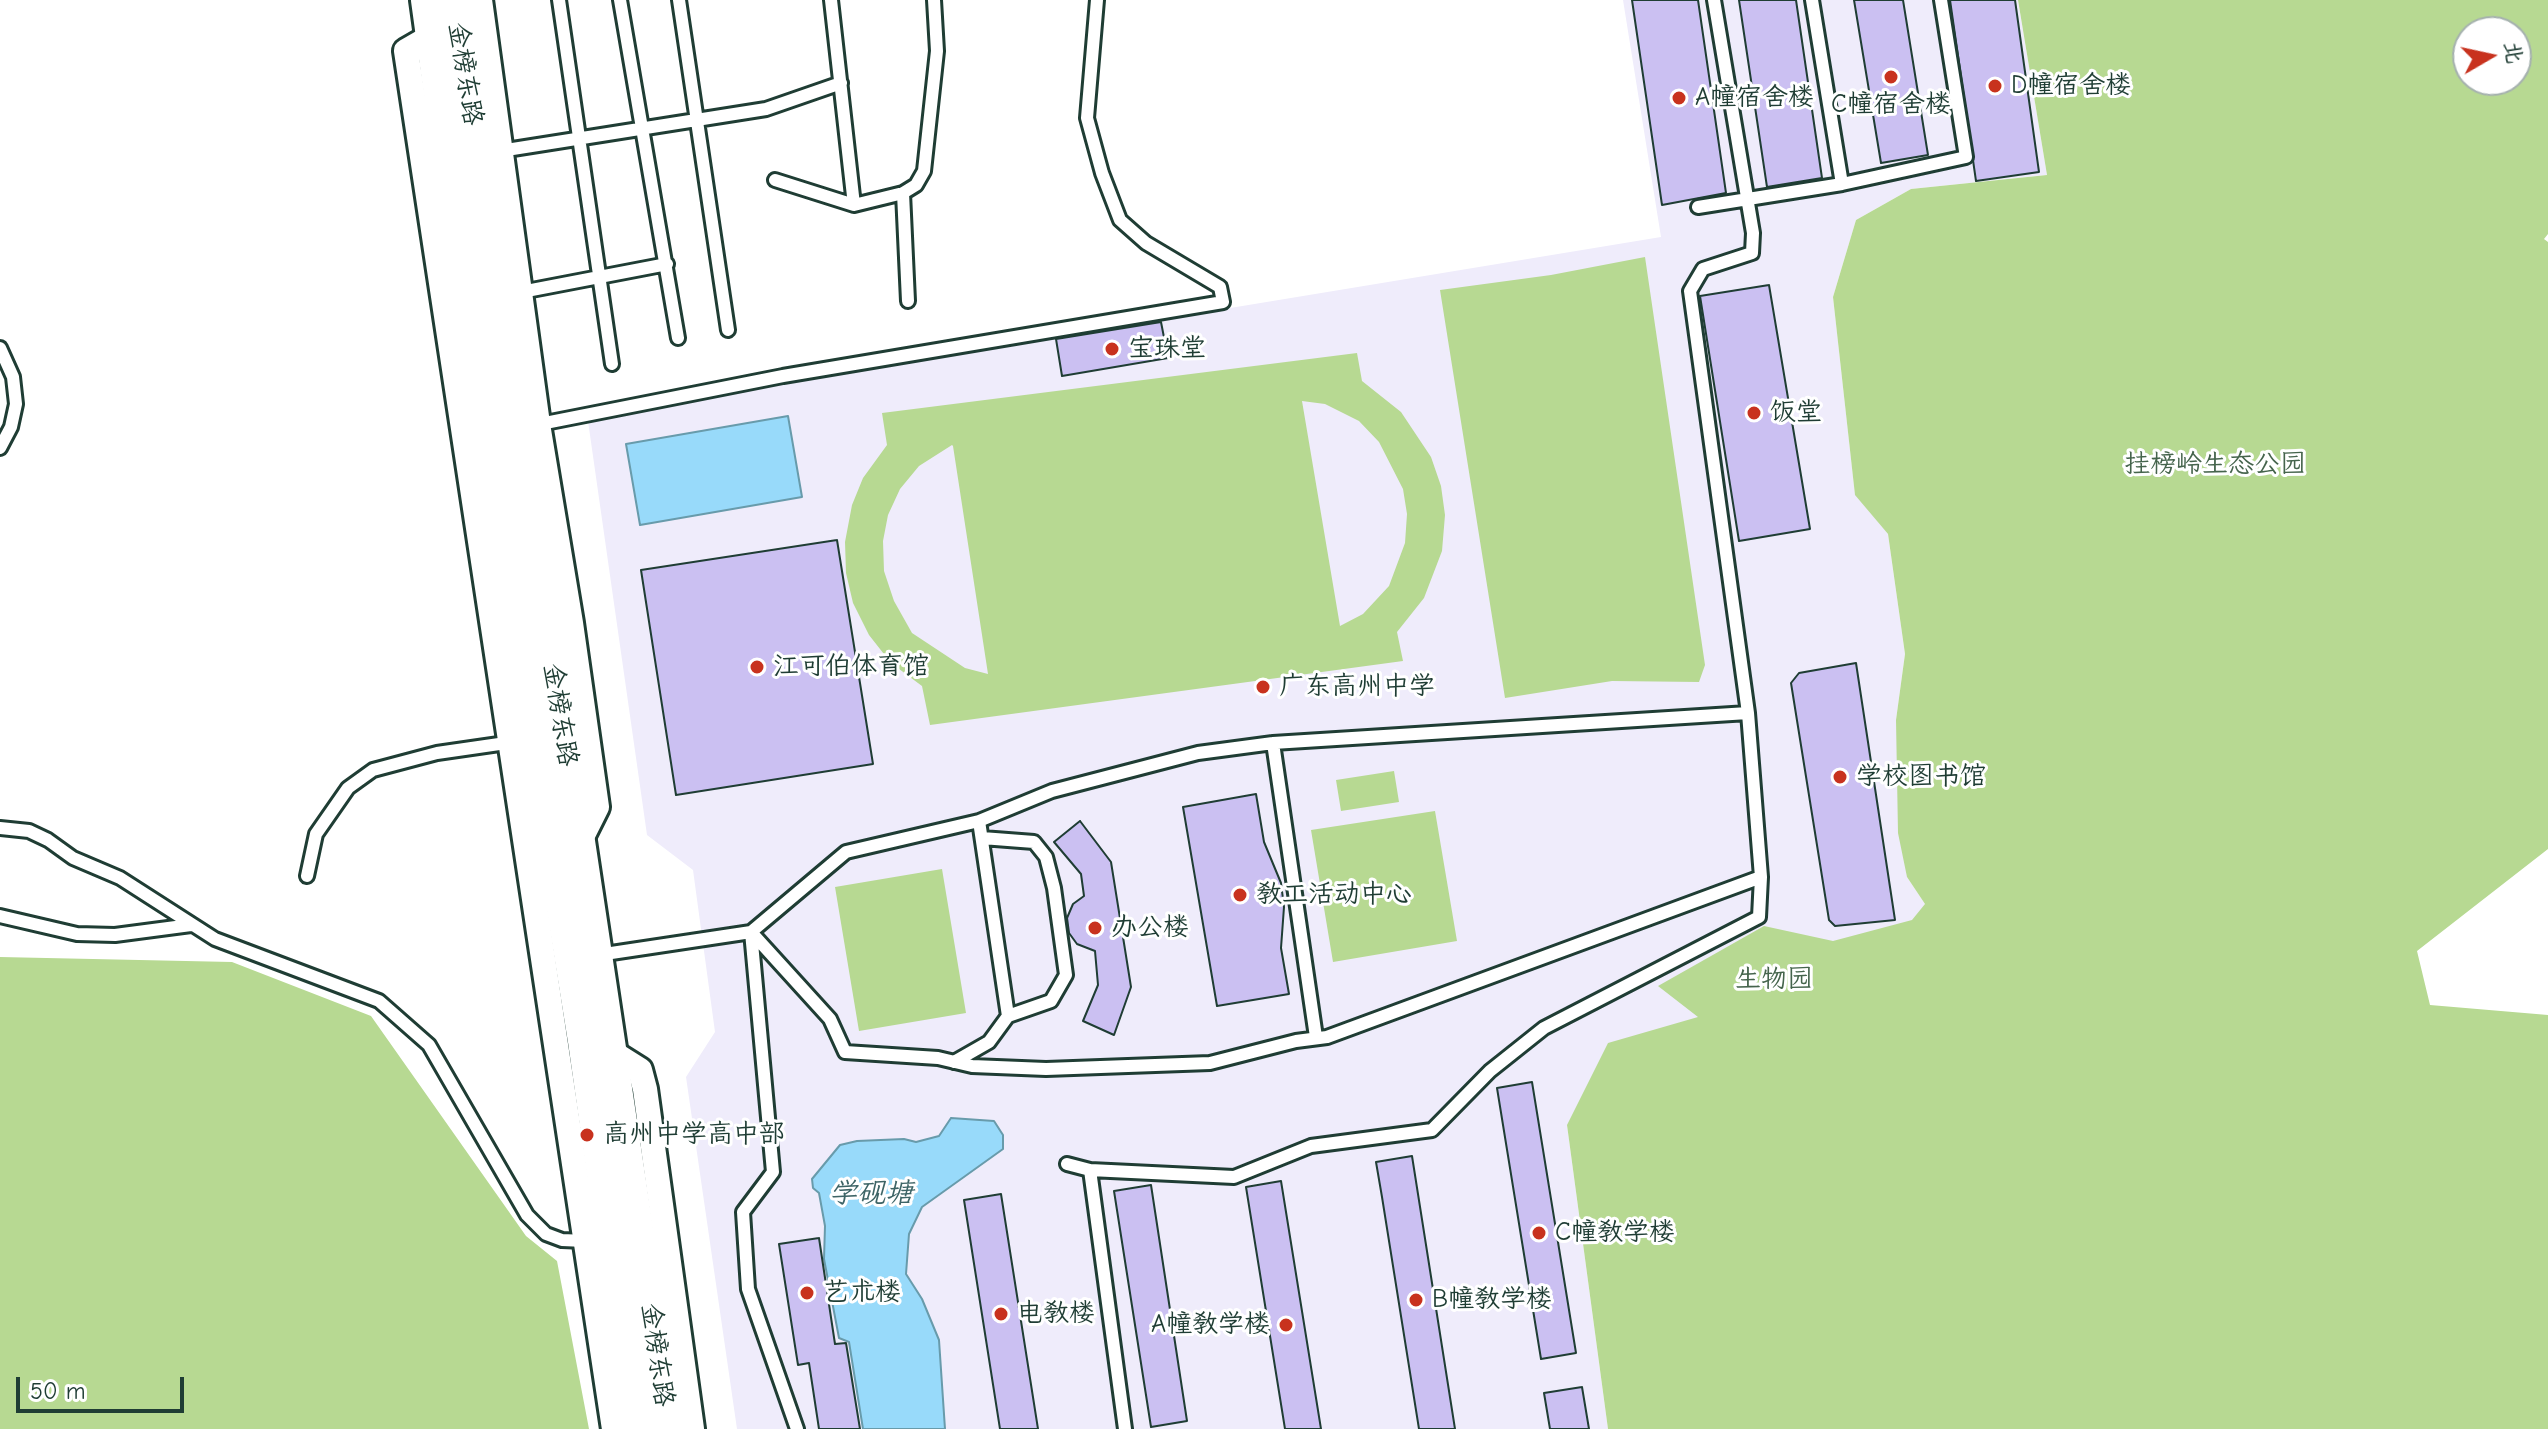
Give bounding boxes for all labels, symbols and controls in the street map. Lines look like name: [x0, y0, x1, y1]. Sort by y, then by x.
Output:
north arrow: [2452, 16, 2532, 96]
street label: 金榜东路: [441, 20, 489, 128]
text: 北: [2499, 40, 2528, 65]
marker: C幢宿舍楼: [1882, 68, 1900, 86]
place label: D幢宿舍楼: [2011, 70, 2131, 102]
marker: D幢宿舍楼: [1986, 77, 2004, 95]
place label: A幢宿舍楼: [1695, 82, 1814, 114]
marker: A幢宿舍楼: [1670, 89, 1688, 107]
place label: C幢宿舍楼: [1831, 89, 1951, 121]
place label: 宝珠堂: [1128, 333, 1206, 365]
marker: 宝珠堂: [1103, 340, 1121, 358]
place label: 饭堂: [1770, 397, 1822, 429]
marker: 饭堂: [1745, 404, 1763, 422]
park label: 挂榜岭生态公园: [2124, 449, 2306, 481]
place label: 江可伯体育馆: [773, 651, 929, 683]
marker: 江可伯体育馆: [748, 658, 766, 676]
street label: 金榜东路: [536, 661, 584, 769]
place label: 广东高州中学: [1279, 671, 1435, 703]
marker: 广东高州中学: [1254, 678, 1272, 696]
place label: 学校图书馆: [1856, 761, 1986, 793]
marker: 学校图书馆: [1831, 768, 1849, 786]
place label: 教工活动中心: [1256, 879, 1412, 911]
marker: 教工活动中心: [1231, 886, 1249, 904]
place label: 办公楼: [1111, 912, 1189, 944]
marker: 办公楼: [1086, 919, 1104, 937]
park label: 生物园: [1735, 964, 1813, 996]
place label: 高州中学高中部: [603, 1119, 785, 1151]
marker: 高州中学高中部: [578, 1126, 596, 1144]
water label: 学砚塘: [829, 1177, 913, 1211]
place label: C幢教学楼: [1555, 1217, 1675, 1249]
marker: C幢教学楼: [1530, 1224, 1548, 1242]
place label: 艺术楼: [823, 1277, 901, 1309]
marker: 艺术楼: [798, 1284, 816, 1302]
place label: B幢教学楼: [1432, 1284, 1552, 1316]
marker: B幢教学楼: [1407, 1291, 1425, 1309]
place label: 电教楼: [1017, 1298, 1095, 1330]
street label: 金榜东路: [634, 1301, 680, 1409]
marker: 电教楼: [992, 1305, 1010, 1323]
place label: A幢教学楼: [1151, 1309, 1270, 1341]
marker: A幢教学楼: [1277, 1316, 1295, 1334]
scale bar: [20, 1361, 188, 1411]
text: 50 m: [30, 1377, 86, 1405]

